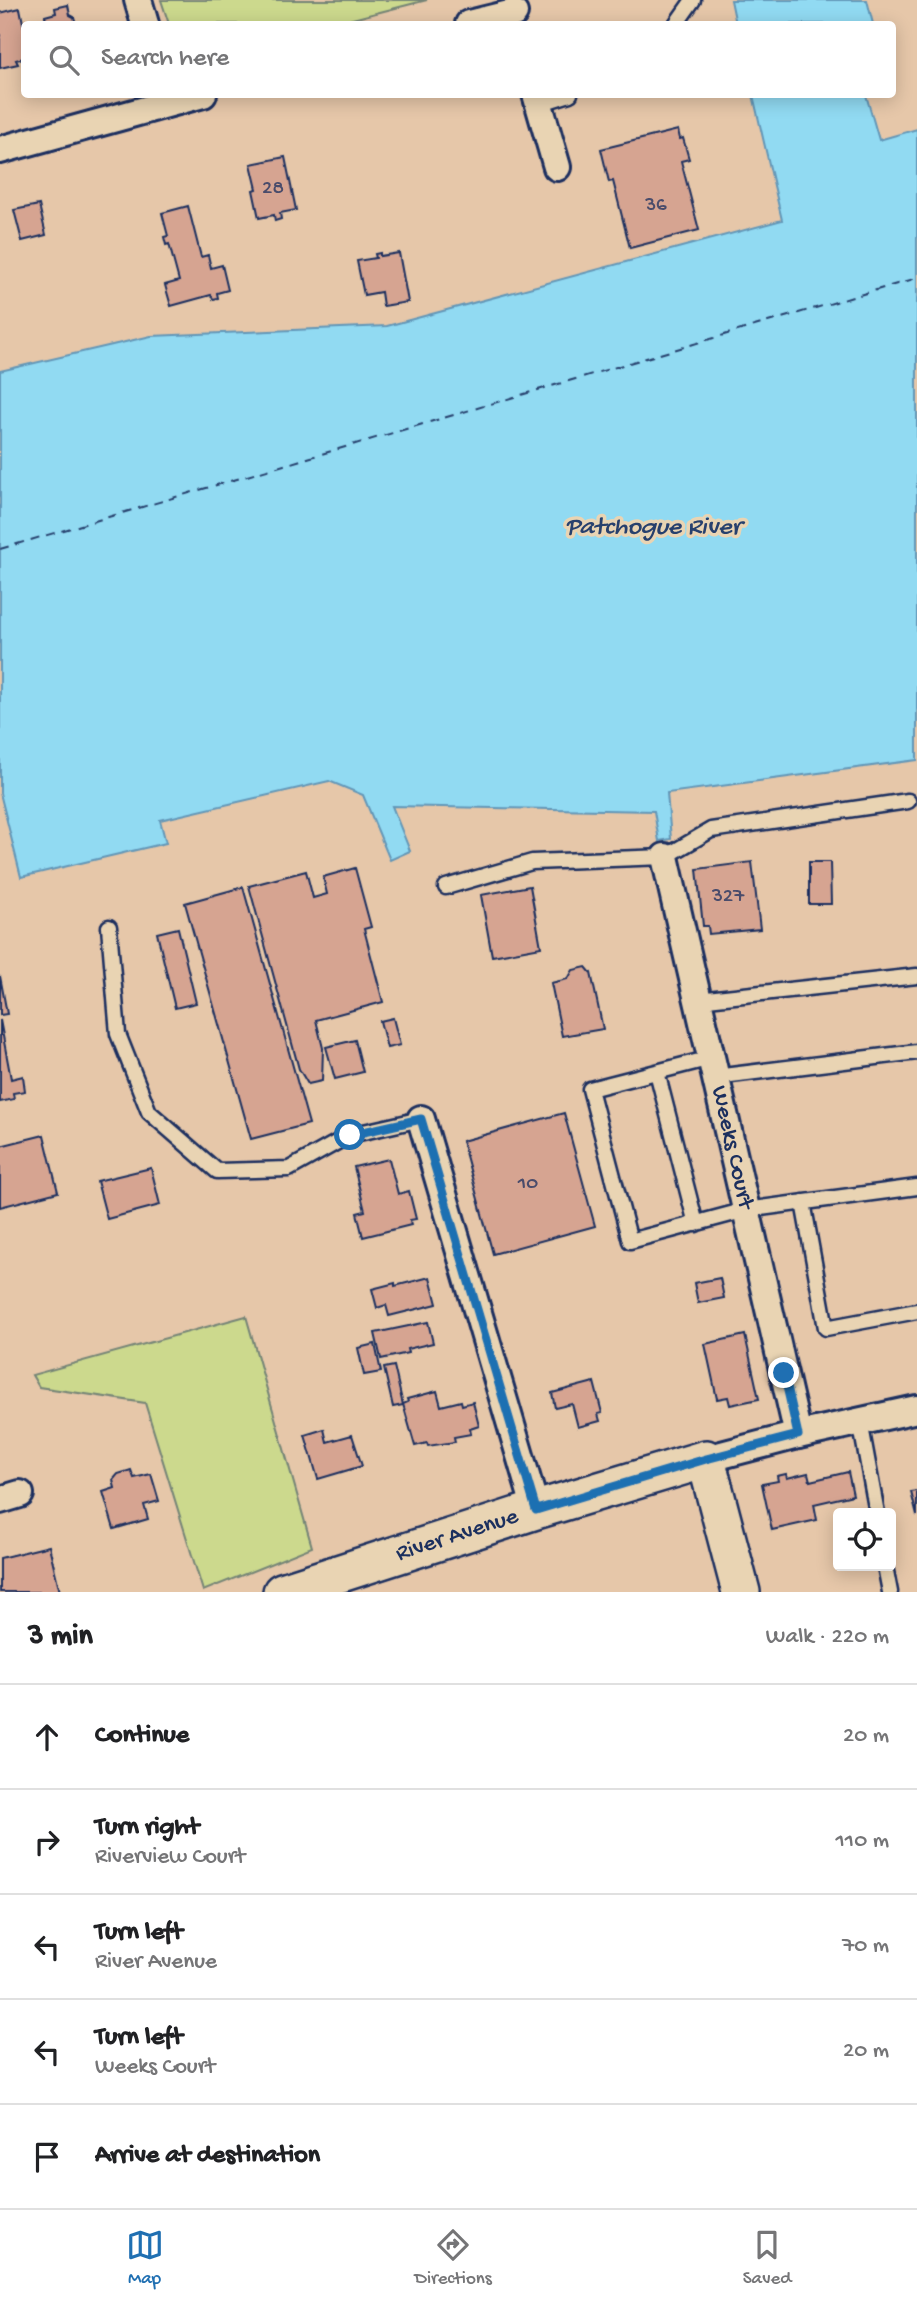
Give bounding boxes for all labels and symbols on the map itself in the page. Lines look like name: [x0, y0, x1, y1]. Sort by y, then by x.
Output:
house number: 28: [262, 177, 284, 202]
house number: 36: [644, 194, 667, 219]
water label: Patchogue River: [565, 513, 746, 544]
house number: 327: [711, 885, 745, 910]
street label: Weeks Court: [704, 1083, 761, 1214]
route start: [334, 1119, 365, 1150]
house number: 10: [517, 1172, 538, 1197]
route end: [768, 1357, 799, 1388]
street label: River Avenue: [392, 1502, 523, 1569]

